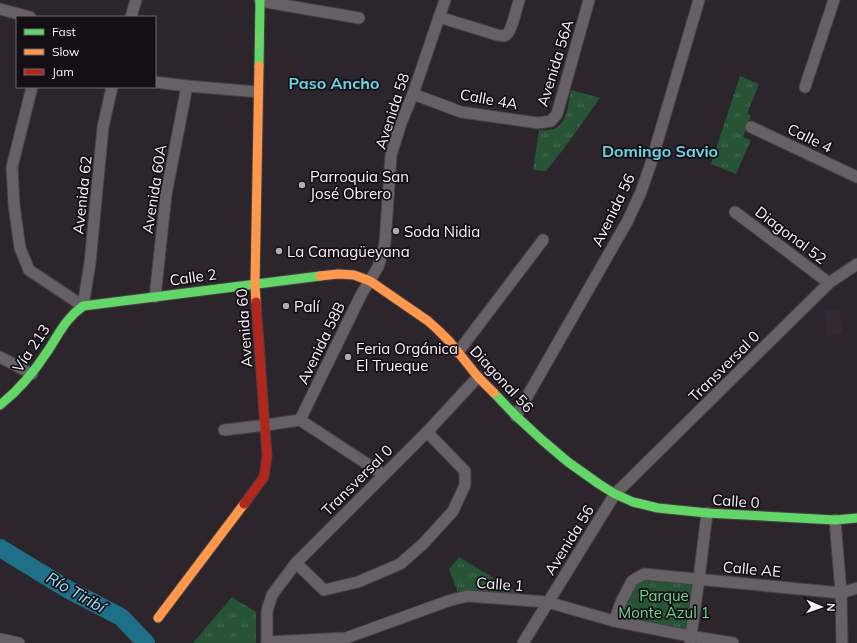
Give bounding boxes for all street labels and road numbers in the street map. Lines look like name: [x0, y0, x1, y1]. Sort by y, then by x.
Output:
street label: Avenida 56A: [533, 17, 577, 109]
street label: Avenida 58: [371, 71, 413, 151]
street label: Calle 4A: [459, 85, 519, 113]
street label: Calle 4: [785, 119, 835, 157]
street label: Avenida 60A: [138, 143, 170, 235]
street label: Avenida 62: [68, 155, 96, 235]
street label: Avenida 56: [587, 170, 639, 250]
street label: Diagonal 52: [751, 202, 831, 268]
street label: Calle 2: [168, 264, 218, 290]
street label: Avenida 60: [232, 288, 256, 368]
street label: Avenida 58B: [293, 299, 349, 387]
street label: Vía 213: [8, 320, 54, 376]
street label: Transversal 0: [685, 327, 763, 405]
street label: Diagonal 56: [466, 342, 538, 416]
street label: Transversal 0: [318, 441, 396, 519]
street label: Calle 0: [712, 490, 760, 512]
street label: Avenida 56: [540, 502, 598, 578]
street label: Calle AE: [722, 557, 782, 581]
street label: Calle 1: [476, 573, 524, 595]

